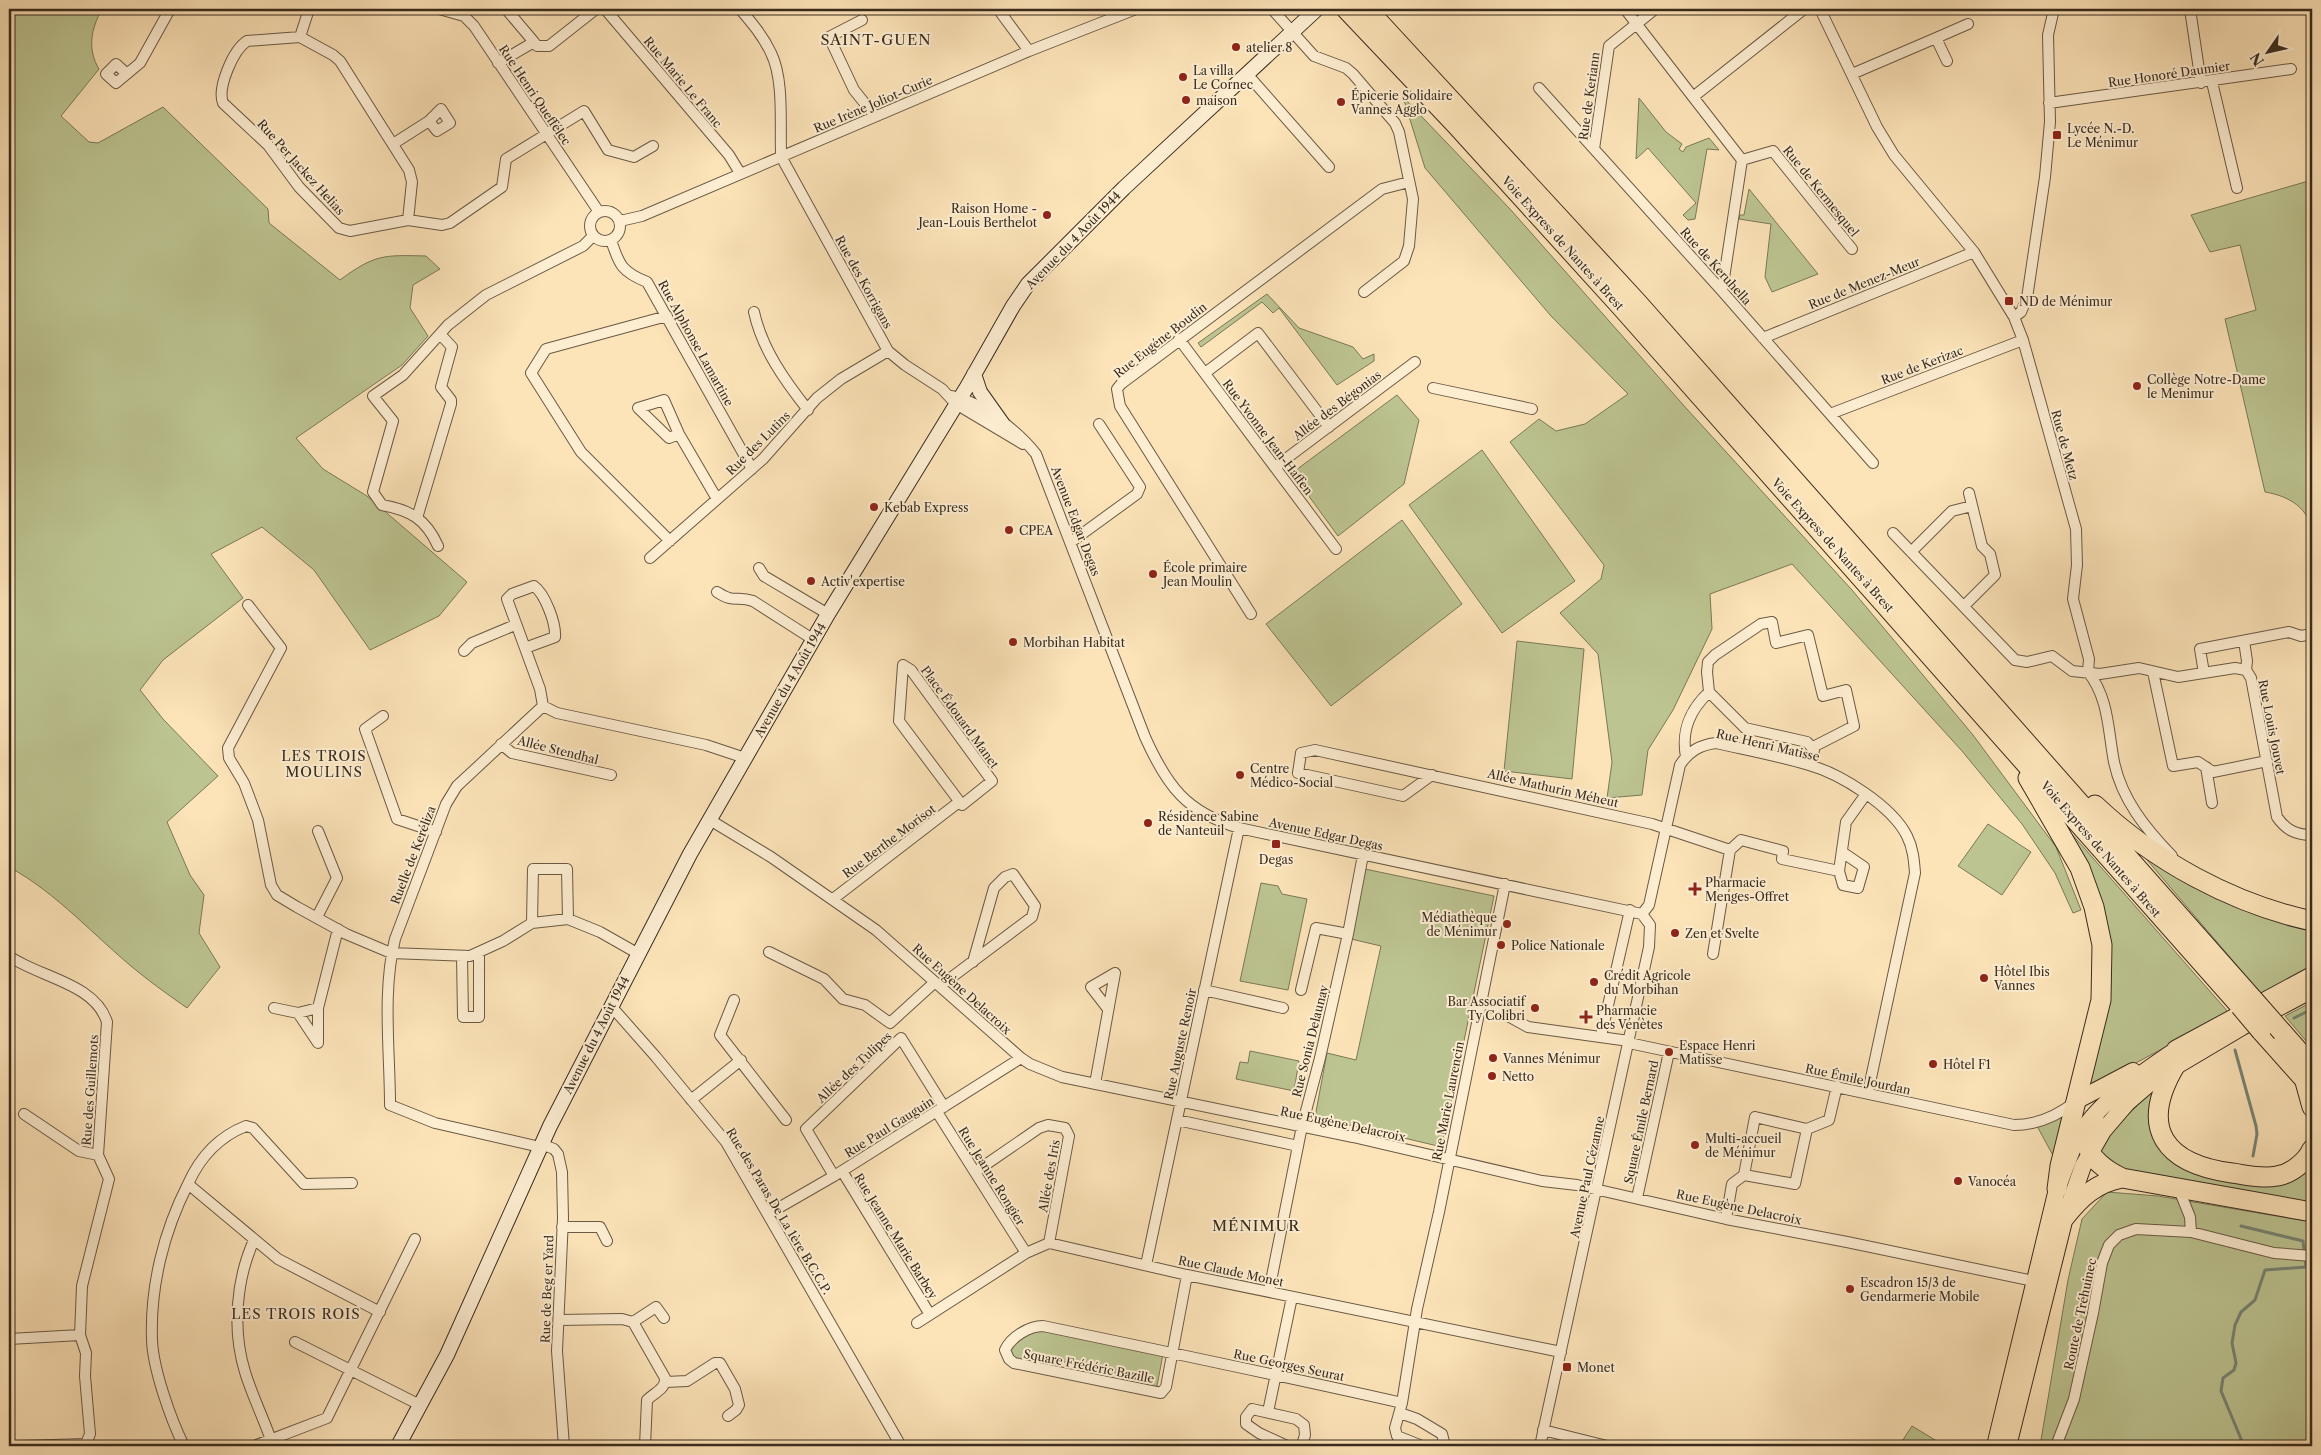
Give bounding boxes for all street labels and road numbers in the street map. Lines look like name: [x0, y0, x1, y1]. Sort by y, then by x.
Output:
street label: Rue Marie Le Franc: [641, 34, 725, 130]
street label: Rue Henri Queffélec: [496, 42, 574, 148]
street label: Rue de Keriann: [1575, 50, 1603, 141]
street label: Rue Honoré Daumier: [2107, 58, 2231, 90]
street label: Rue Irène Joliot-Curie: [811, 72, 935, 136]
street label: Rue Per Jackez Helias: [254, 116, 348, 218]
street label: Rue de Kermesquel: [1780, 143, 1862, 240]
street label: Voie Express de Nantes à Brest: [1498, 172, 1628, 314]
street label: Avenue du 4 Août 1944: [1022, 188, 1124, 293]
street label: Rue de Keruhella: [1677, 224, 1755, 308]
street label: Rue des Korrigans: [832, 233, 896, 331]
street label: Rue de Menez-Meur: [1806, 254, 1922, 312]
street label: Rue Alphonse Lamartine: [655, 277, 737, 409]
street label: Rue Eugéne Boudin: [1111, 299, 1210, 381]
street label: Rue de Kerizac: [1879, 342, 1965, 388]
street label: Allée des Bégonias: [1289, 367, 1384, 444]
street label: Rue Yvonne Jean-Haffen: [1220, 376, 1317, 498]
street label: Rue des Lutins: [723, 408, 793, 478]
street label: Rue de Metz: [2048, 408, 2082, 482]
street label: Avenue Edgar Degas: [1048, 463, 1104, 578]
street label: Voie Express de Nantes à Brest: [1768, 474, 1898, 616]
street label: Avenue du 4 Août 1944: [750, 620, 829, 741]
street label: Place Édouard Manet: [918, 662, 1003, 772]
street label: Rue Louis Jouvet: [2255, 678, 2289, 777]
street label: Rue Henri Matisse: [1715, 726, 1821, 764]
street label: Allée Stendhal: [515, 732, 601, 767]
street label: Allée Mathurin Méheut: [1485, 765, 1621, 811]
street label: Voie Express de Nantes à Brest: [2037, 777, 2165, 921]
street label: Rue Berthe Morisot: [840, 801, 939, 881]
street label: Ruelle de Keréliza: [387, 803, 439, 906]
street label: Avenue Edgar Degas: [1267, 814, 1384, 853]
street label: Rue Eugène Delacroix: [910, 941, 1014, 1037]
street label: Avenue du 4 Août 1944: [559, 974, 632, 1097]
street label: Rue Sonia Delaunay: [1289, 983, 1331, 1099]
street label: Rue Auguste Renoir: [1161, 987, 1199, 1101]
street label: Allée des Tulipes: [813, 1028, 895, 1106]
street label: Rue des Guillemots: [79, 1034, 101, 1146]
street label: Rue Marie Laurencin: [1429, 1040, 1467, 1162]
street label: Square Émile Bernard: [1620, 1058, 1662, 1185]
street label: Rue Émile Jourdan: [1804, 1060, 1913, 1098]
street label: Rue Paul Gauguin: [842, 1093, 937, 1161]
street label: Rue Eugène Delacroix: [1279, 1103, 1407, 1145]
street label: Avenue Paul Cézanne: [1567, 1114, 1607, 1240]
street label: Rue Jeanne Rongier: [956, 1124, 1028, 1228]
street label: Rue des Paras De La 1ère B.C.C.P.: [723, 1125, 835, 1297]
street label: Allée des Iris: [1035, 1138, 1063, 1215]
street label: Rue Jeanne Marie Barbey: [851, 1170, 941, 1302]
street label: Rue Eugène Delacroix: [1675, 1186, 1803, 1228]
street label: Rue de Beg er Yard: [538, 1234, 556, 1343]
street label: Rue Claude Monet: [1177, 1252, 1286, 1290]
street label: Route de Tréhuinec: [2061, 1257, 2099, 1371]
street label: Square Frédéric Bazille: [1022, 1346, 1156, 1386]
street label: Rue Georges Seurat: [1232, 1346, 1347, 1384]

